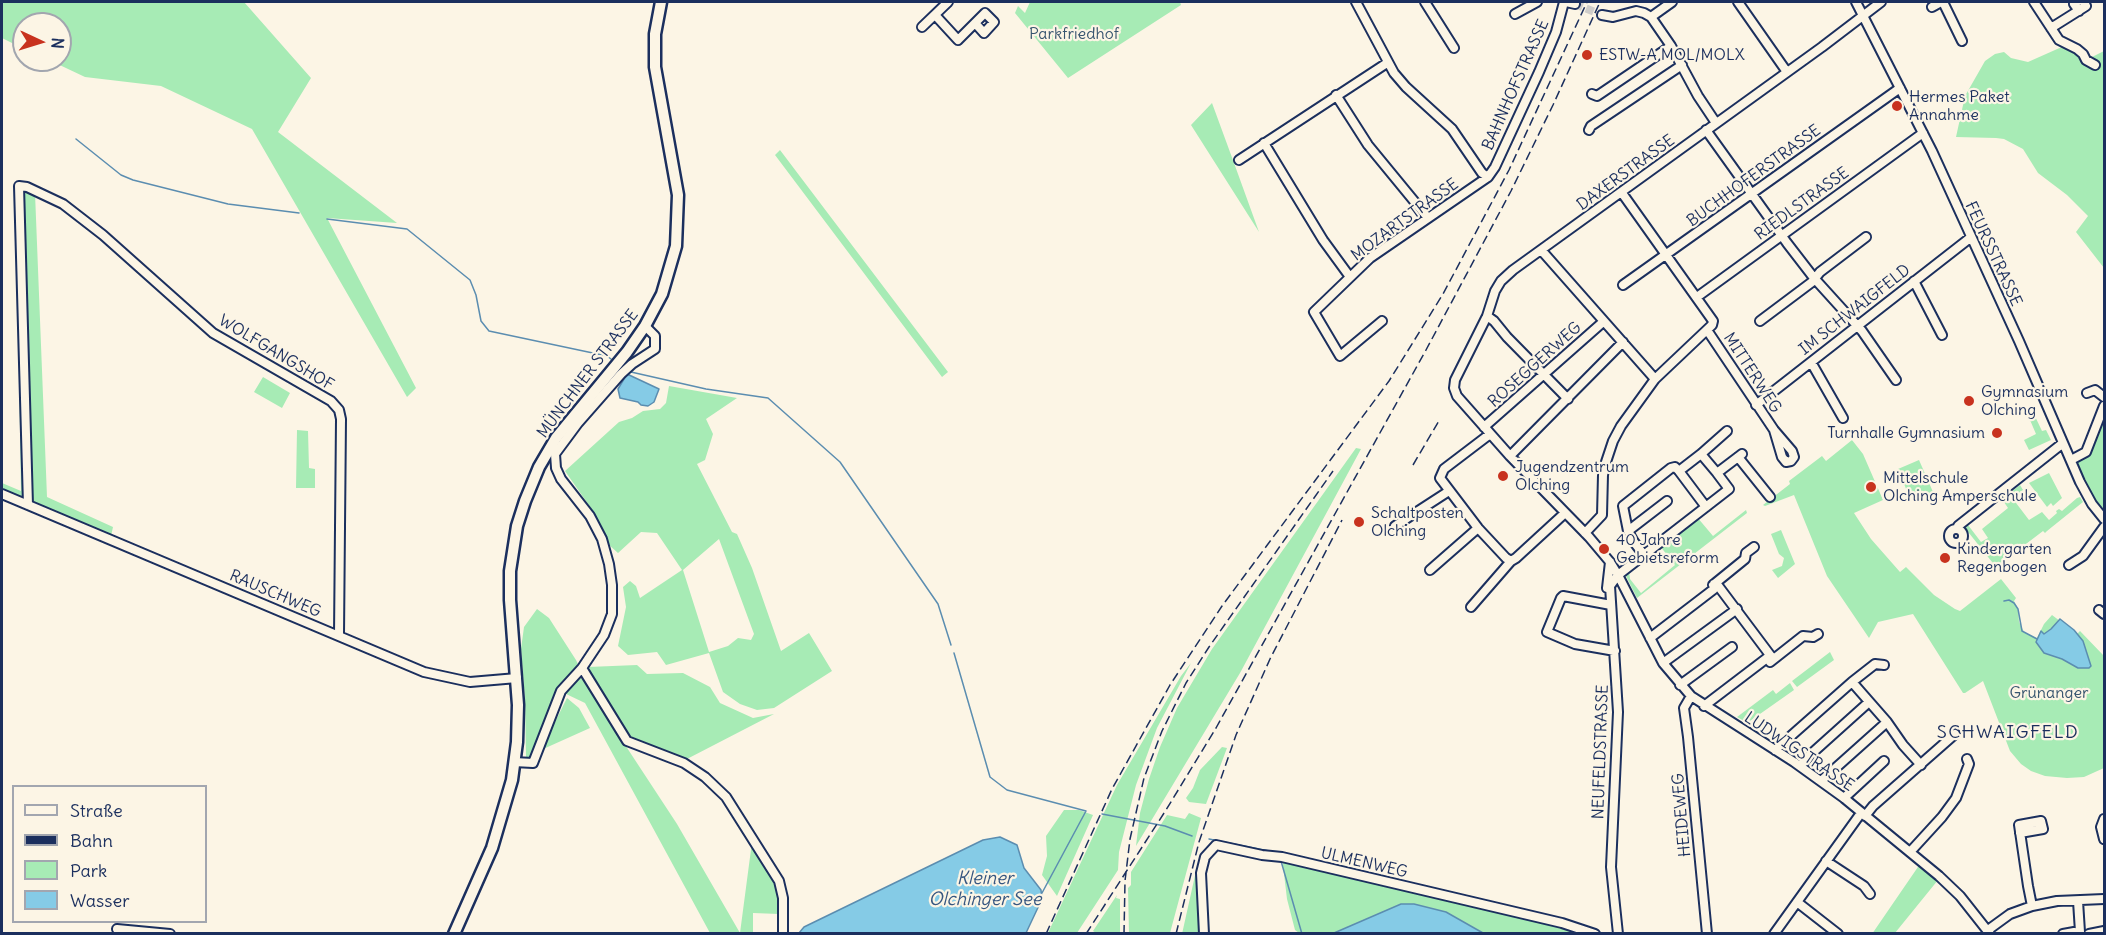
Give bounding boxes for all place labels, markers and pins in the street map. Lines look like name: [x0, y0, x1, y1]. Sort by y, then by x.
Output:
place label: ESTW-A MOL/MOLX: [1599, 45, 1745, 65]
marker: ESTW-A MOL/MOLX: [1580, 48, 1594, 62]
place label: Hermes Paket Annahme: [1909, 87, 2010, 125]
marker: Hermes Paket Annahme: [1890, 99, 1904, 113]
place label: Gymnasium Olching: [1981, 382, 2068, 420]
marker: Gymnasium Olching: [1962, 394, 1976, 408]
place label: Turnhalle Gymnasium: [1827, 423, 1985, 443]
marker: Turnhalle Gymnasium: [1990, 426, 2004, 440]
place label: Jugendzentrum Olching: [1515, 457, 1629, 495]
place label: Mittelschule Olching Amperschule: [1883, 468, 2037, 506]
marker: Jugendzentrum Olching: [1496, 469, 1510, 483]
marker: Mittelschule Olching Amperschule: [1864, 480, 1878, 494]
place label: Schaltposten Olching: [1371, 503, 1464, 541]
marker: Schaltposten Olching: [1352, 515, 1366, 529]
place label: 40 Jahre Gebietsreform: [1616, 530, 1719, 568]
place label: Kindergarten Regenbogen: [1957, 539, 2052, 577]
marker: 40 Jahre Gebietsreform: [1597, 542, 1611, 556]
marker: Kindergarten Regenbogen: [1938, 551, 1952, 565]

